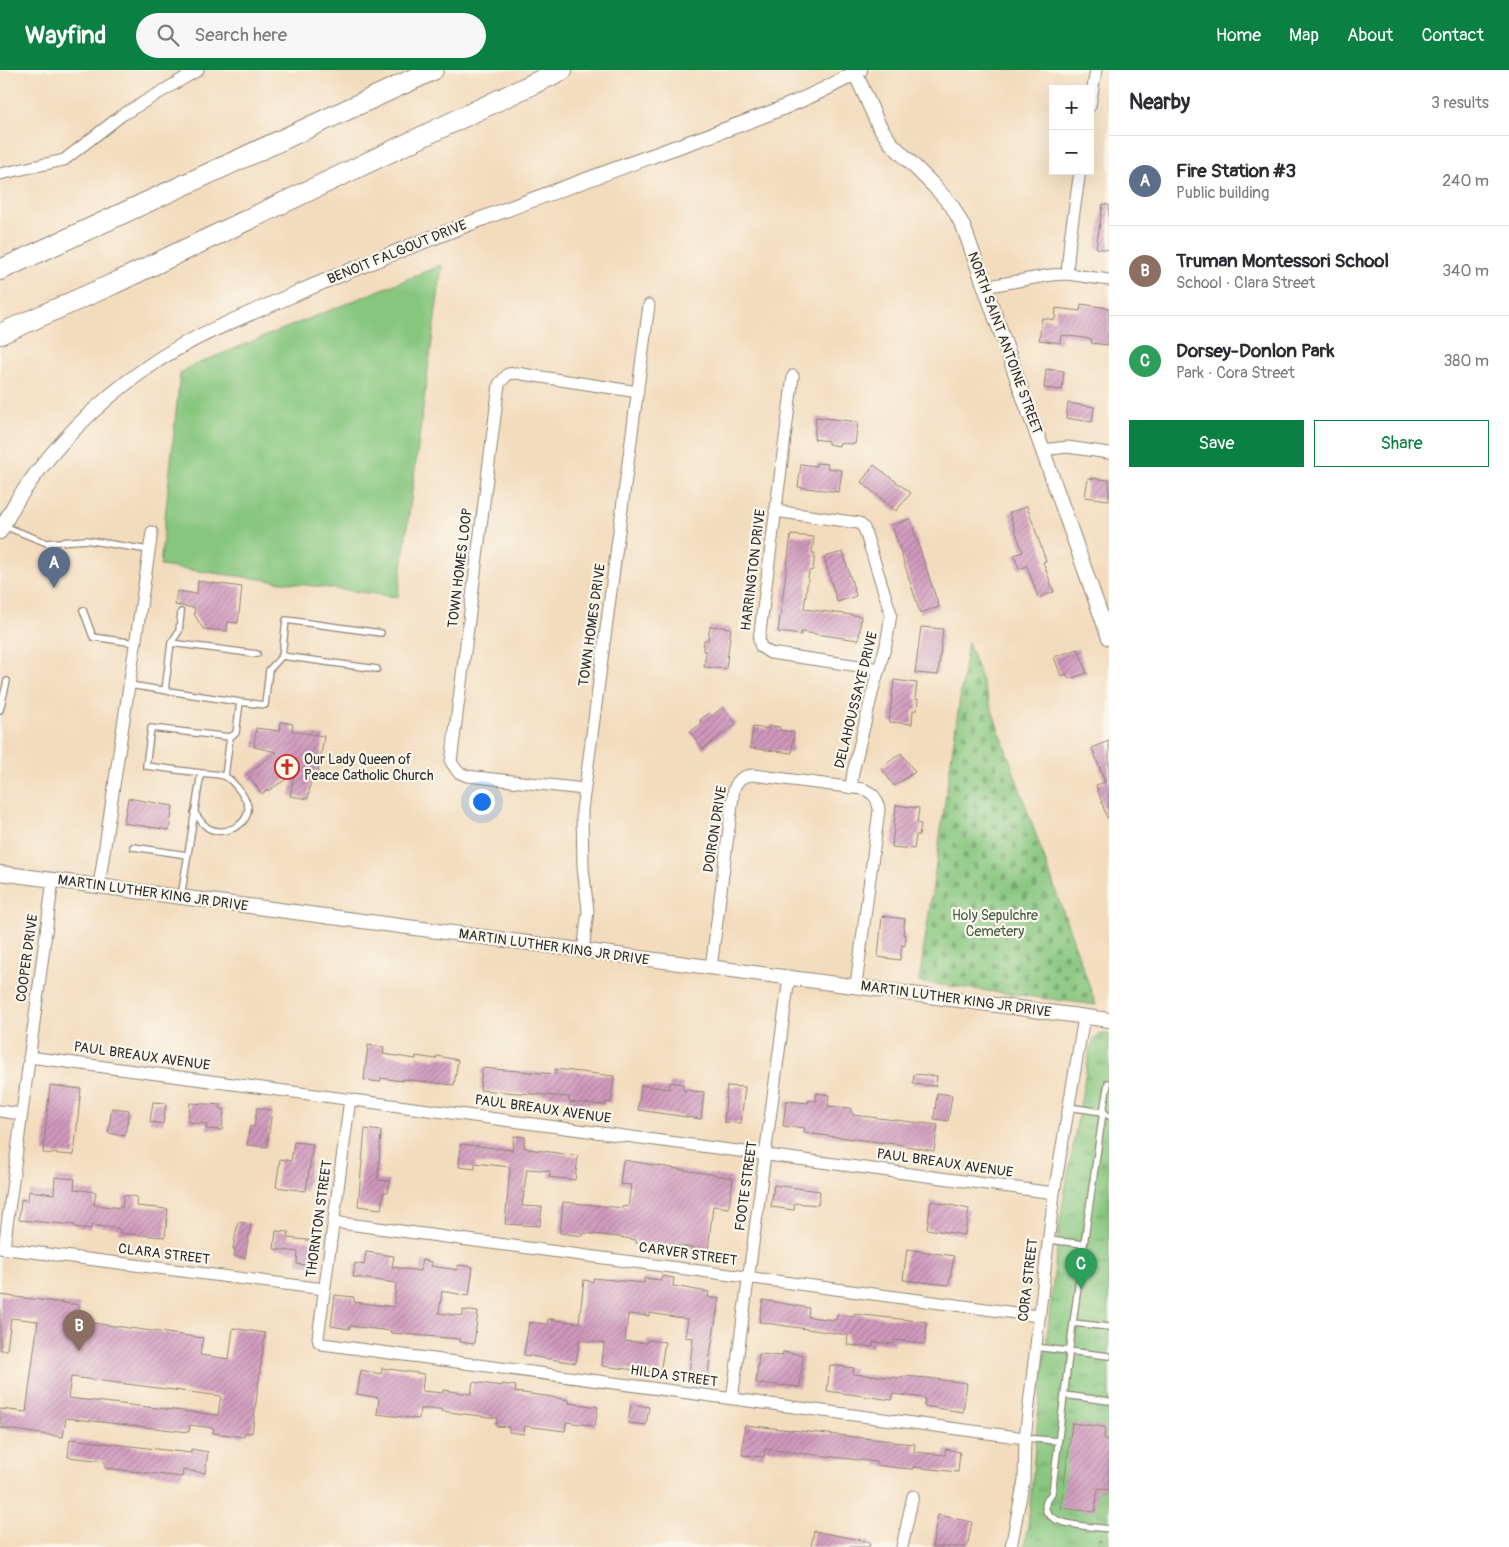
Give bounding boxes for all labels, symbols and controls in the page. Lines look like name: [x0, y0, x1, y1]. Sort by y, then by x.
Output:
search box: [136, 13, 486, 58]
text: Wayfind: [25, 21, 106, 50]
icon: search: [154, 21, 182, 49]
text: Search here: [194, 23, 287, 47]
text: Home: [1216, 24, 1261, 47]
text: Map: [1289, 24, 1319, 47]
text: About: [1347, 24, 1393, 47]
text: Contact: [1421, 24, 1484, 47]
map controls: [1049, 85, 1094, 175]
button: +: [1049, 85, 1094, 130]
text: Nearby: [1129, 89, 1190, 116]
text: 3 results: [1431, 93, 1489, 113]
button: −: [1049, 130, 1094, 175]
text: Fire Station #3: [1176, 159, 1296, 183]
text: A: [1140, 171, 1150, 191]
text: 240 m: [1442, 171, 1489, 191]
text: Public building: [1176, 183, 1269, 203]
street label: BENOIT FALGOUT DRIVE: [325, 216, 469, 288]
street label: NORTH SAINT ANTOINE STREET: [964, 249, 1046, 437]
text: Truman Montessori School: [1176, 249, 1389, 273]
text: B: [1140, 261, 1150, 281]
text: 340 m: [1442, 261, 1489, 281]
text: School · Clara Street: [1176, 273, 1315, 293]
text: Dorsey-Donlon Park: [1176, 339, 1334, 363]
text: C: [1140, 351, 1150, 371]
text: 380 m: [1443, 351, 1489, 371]
text: Park · Cora Street: [1176, 363, 1295, 383]
button: Save: [1129, 420, 1304, 467]
button: Share: [1314, 420, 1489, 467]
street label: TOWN HOMES LOOP: [444, 507, 476, 629]
street label: HARRINGTON DRIVE: [737, 508, 769, 632]
pin: A: [38, 547, 70, 588]
street label: TOWN HOMES DRIVE: [575, 562, 609, 688]
street label: DELAHOUSSAYE DRIVE: [831, 630, 881, 770]
place label: Our Lady Queen of Peace Catholic Church: [304, 751, 434, 784]
church icon: Our Lady Queen of Peace Catholic Church: [274, 754, 300, 780]
street label: DOIRON DRIVE: [700, 784, 730, 874]
your location: [469, 789, 495, 815]
street label: MARTIN LUTHER KING JR DRIVE: [57, 871, 249, 915]
park label: Holy Sepulchre Cemetery: [952, 907, 1038, 940]
street label: COOPER DRIVE: [12, 913, 42, 1003]
street label: MARTIN LUTHER KING JR DRIVE: [458, 925, 650, 969]
street label: MARTIN LUTHER KING JR DRIVE: [860, 977, 1052, 1021]
street label: PAUL BREAUX AVENUE: [73, 1038, 211, 1074]
street label: PAUL BREAUX AVENUE: [474, 1091, 612, 1127]
street label: FOOTE STREET: [731, 1140, 761, 1232]
street label: PAUL BREAUX AVENUE: [876, 1145, 1014, 1181]
street label: THORNTON STREET: [302, 1159, 336, 1279]
street label: CORA STREET: [1014, 1237, 1042, 1323]
street label: CARVER STREET: [638, 1239, 738, 1269]
street label: CLARA STREET: [117, 1240, 211, 1268]
pin: C: [1065, 1248, 1097, 1289]
pin: B: [63, 1310, 95, 1351]
street label: HILDA STREET: [629, 1361, 719, 1391]

